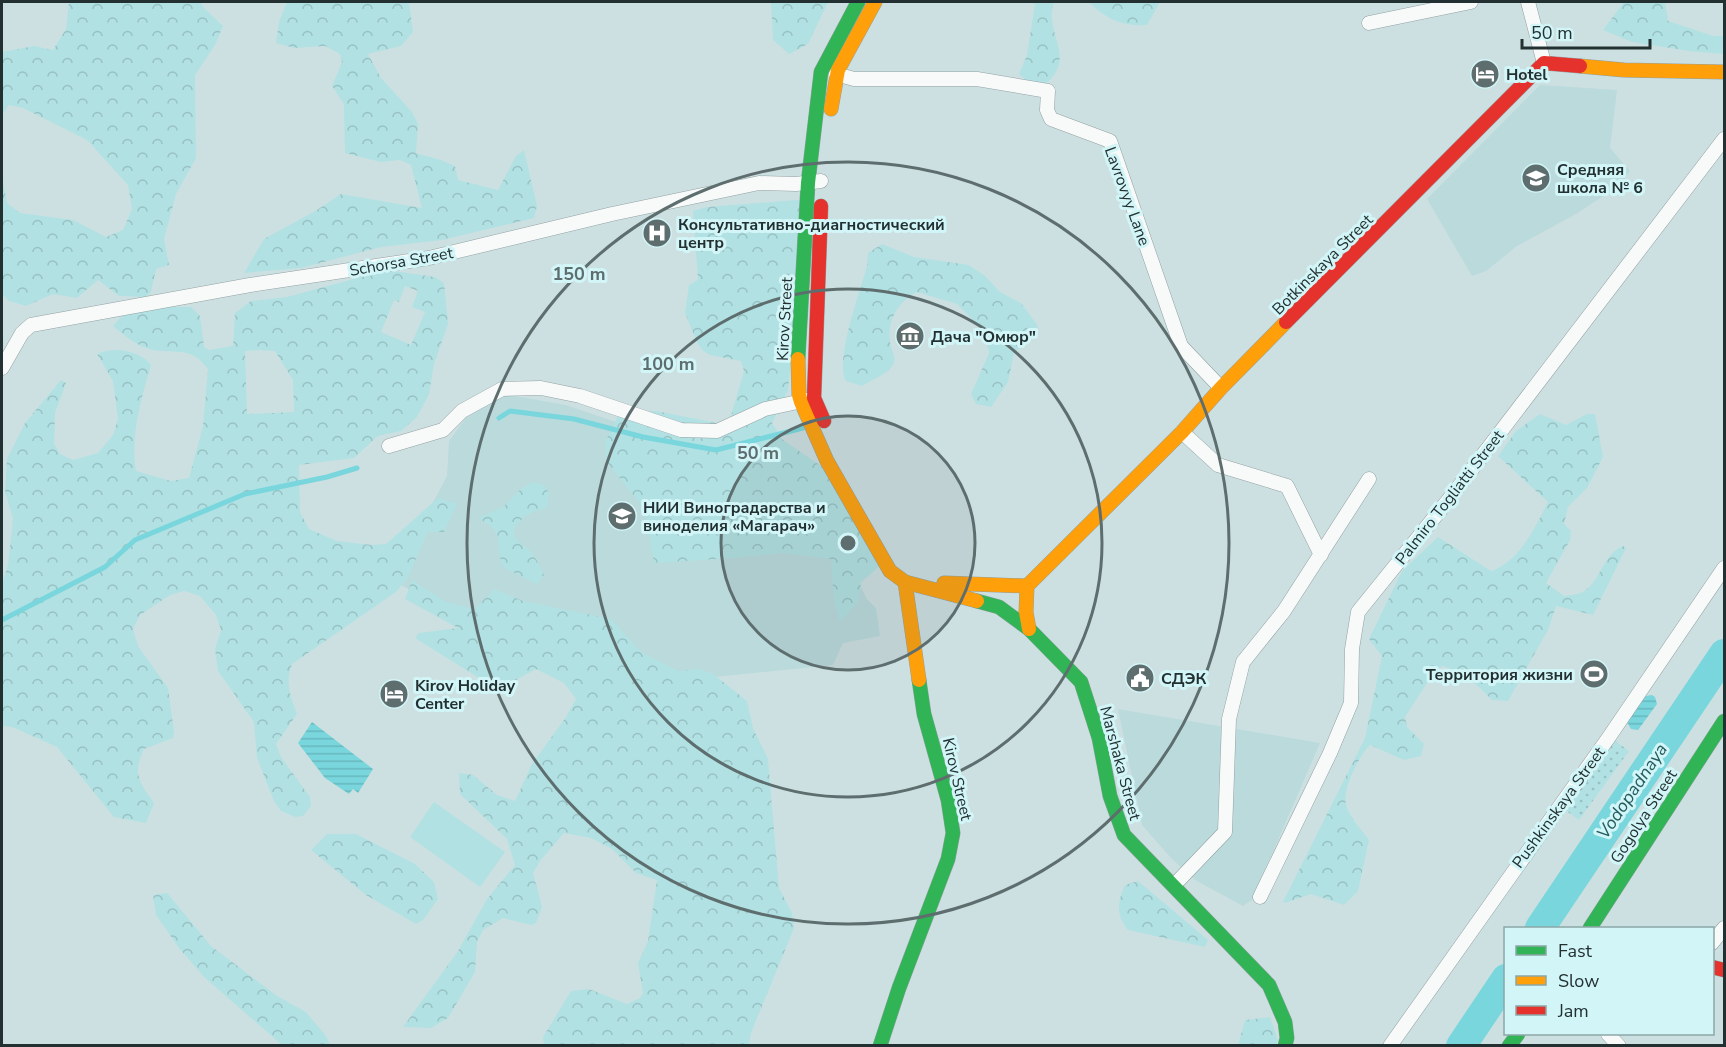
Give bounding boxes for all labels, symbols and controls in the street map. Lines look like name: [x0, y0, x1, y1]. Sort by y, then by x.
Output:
scale bar: [1522, 12, 1650, 50]
text: 50 m: [1531, 21, 1573, 45]
hotel icon: Hotel: [1469, 58, 1501, 90]
place label: Hotel: [1506, 64, 1547, 86]
street label: Lavrovyy Lane: [1099, 144, 1155, 249]
place label: Средняя школа № 6: [1557, 159, 1643, 199]
school or university icon: Средняя школа № 6: [1520, 162, 1552, 194]
street label: Botkinskaya Street: [1267, 209, 1378, 320]
place label: Консультативно-диагностический центр: [678, 214, 945, 254]
hospital icon: Консультативно-диагностический центр: [641, 217, 673, 249]
street label: Schorsa Street: [348, 242, 455, 282]
text: 150 m: [552, 262, 606, 286]
street label: Kirov Street: [772, 276, 798, 362]
museum icon: Дача "Омюр": [894, 320, 926, 352]
place label: Дача "Омюр": [931, 326, 1036, 348]
text: 100 m: [641, 352, 695, 376]
street label: Palmiro Togliatti Street: [1390, 425, 1510, 569]
text: 50 m: [737, 441, 779, 465]
place label: НИИ Виноградарства и виноделия «Магарач»: [643, 497, 826, 537]
school or university icon: НИИ Виноградарства и виноделия «Магарач»: [606, 500, 638, 532]
centre of rings: [838, 533, 858, 553]
sports icon: Территория жизни: [1578, 658, 1610, 690]
public building icon: СДЭК: [1124, 662, 1156, 694]
place label: Территория жизни: [1426, 664, 1573, 686]
place label: СДЭК: [1161, 668, 1207, 690]
place label: Kirov Holiday Center: [415, 675, 516, 715]
hotel icon: Kirov Holiday Center: [378, 678, 410, 710]
street label: Marshaka Street: [1094, 704, 1146, 823]
street label: Kirov Street: [937, 736, 977, 823]
water label: Vodopadnaya: [1591, 738, 1673, 844]
street label: Pushkinskaya Street: [1507, 742, 1611, 873]
street label: Gogolya Street: [1605, 765, 1683, 868]
legend: [1504, 927, 1714, 1035]
text: Fast: [1558, 939, 1593, 963]
text: Slow: [1558, 969, 1599, 993]
text: Jam: [1557, 999, 1589, 1023]

